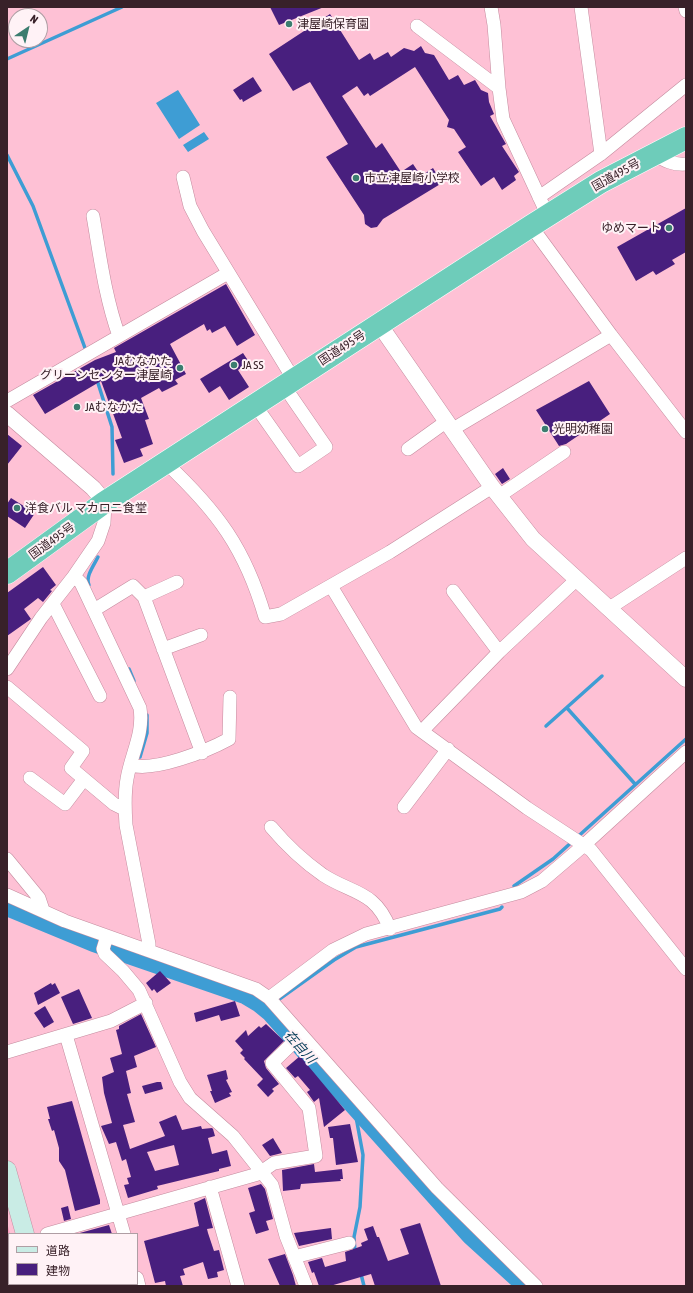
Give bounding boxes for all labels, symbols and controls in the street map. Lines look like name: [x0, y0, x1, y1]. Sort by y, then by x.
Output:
north arrow: [8, 8, 48, 48]
text: N: [28, 12, 40, 26]
place label: 津屋崎保育園: [297, 17, 369, 31]
marker: 津屋崎保育園: [284, 19, 294, 29]
street label: 国道495号: [589, 156, 643, 194]
place label: 市立津屋崎小学校: [364, 171, 460, 185]
marker: 市立津屋崎小学校: [351, 173, 361, 183]
place label: ゆめマート: [601, 221, 661, 235]
marker: ゆめマート: [664, 223, 674, 233]
street label: 国道495号: [316, 328, 368, 368]
place label: JAむなかた グリーンセンター津屋崎: [40, 354, 172, 382]
place label: JA SS: [242, 358, 263, 372]
marker: JA SS: [229, 360, 239, 370]
marker: JAむなかた グリーンセンター津屋崎: [175, 363, 185, 373]
place label: JAむなかた: [85, 400, 143, 414]
marker: JAむなかた: [72, 402, 82, 412]
place label: 光明幼稚園: [553, 422, 613, 436]
marker: 光明幼稚園: [540, 424, 550, 434]
place label: 洋食バル マカロニ食堂: [25, 501, 147, 515]
marker: 洋食バル マカロニ食堂: [12, 503, 22, 513]
street label: 国道495号: [26, 520, 78, 562]
water label: 在自川: [281, 1027, 319, 1067]
legend: [8, 1233, 138, 1285]
text: 道路: [46, 1244, 70, 1258]
text: 建物: [46, 1264, 70, 1278]

